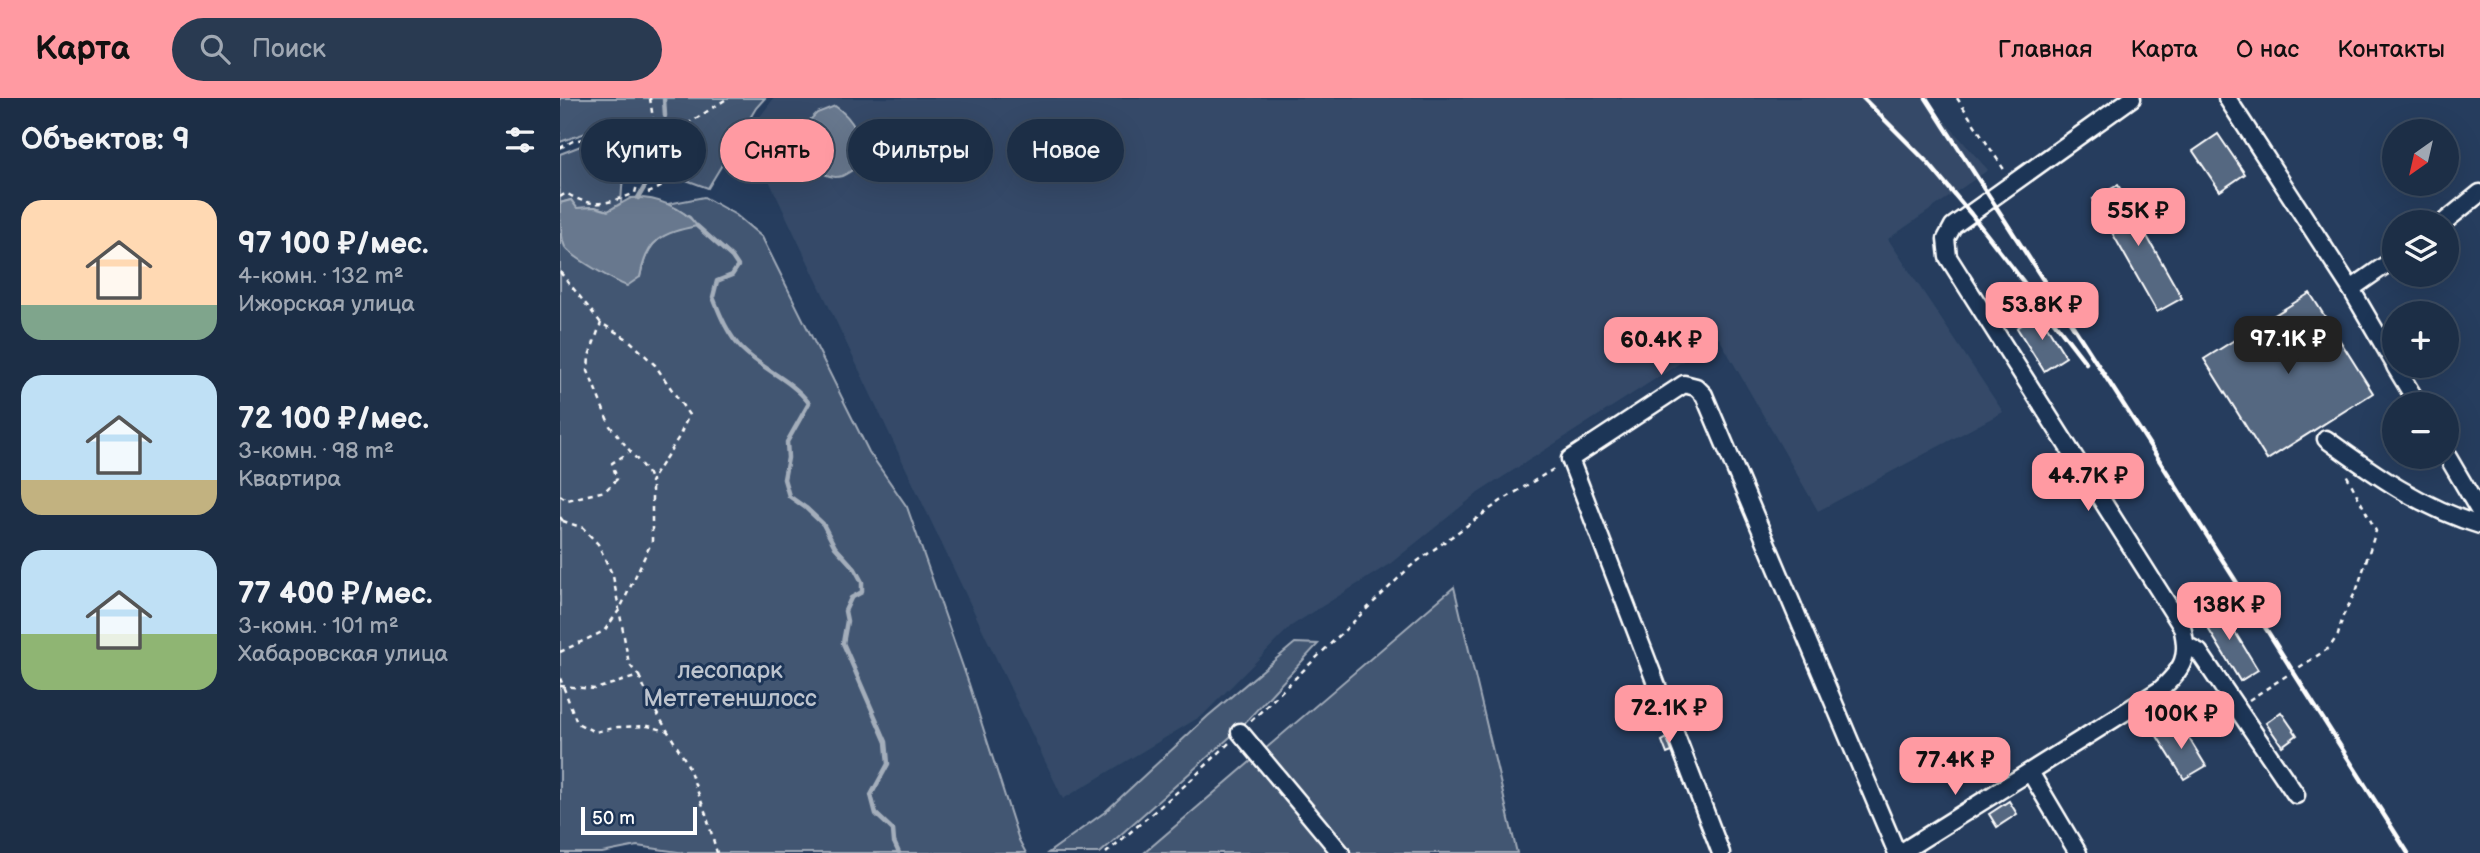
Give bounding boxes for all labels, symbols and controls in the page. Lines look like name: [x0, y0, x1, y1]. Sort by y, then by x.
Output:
search box: [172, 18, 662, 81]
text: Карта: [35, 29, 130, 69]
icon: search: [196, 30, 234, 68]
text: Поиск: [252, 34, 326, 65]
text: Главная: [1998, 35, 2092, 64]
text: Карта: [2130, 35, 2198, 64]
text: О нас: [2236, 35, 2299, 64]
text: Контакты: [2337, 35, 2445, 64]
chip: Купить: [581, 119, 706, 182]
chip: Снять: [720, 119, 834, 182]
chip: Фильтры: [848, 119, 993, 182]
chip: Новое: [1007, 119, 1124, 182]
north arrow: [2382, 119, 2459, 196]
map controls: [2382, 119, 2459, 469]
icon: filters: [501, 121, 539, 159]
text: Объектов: 9: [21, 122, 190, 158]
pin: 55K ₽: [2089, 188, 2187, 248]
text: 55K ₽: [2107, 197, 2169, 225]
button: layers: [2382, 210, 2459, 287]
text: 97 100 ₽/мес.: [238, 226, 429, 262]
icon: home: [77, 228, 161, 312]
text: 4-комн. · 132 m²: [238, 262, 404, 290]
pin: 53.8K ₽: [1977, 282, 2107, 342]
text: Ижорская улица: [238, 290, 415, 318]
text: 53.8K ₽: [2002, 291, 2082, 319]
button: +: [2382, 301, 2459, 378]
pin: 97.1K ₽: [2223, 316, 2353, 376]
pin: 60.4K ₽: [1596, 317, 1726, 377]
text: 97.1K ₽: [2250, 325, 2326, 353]
text: 60.4K ₽: [1620, 326, 1702, 354]
button: −: [2382, 392, 2459, 469]
text: 72 100 ₽/мес.: [238, 401, 429, 437]
icon: home: [77, 403, 161, 487]
text: 3-комн. · 98 m²: [238, 437, 394, 465]
pin: 44.7K ₽: [2023, 454, 2153, 513]
text: 44.7K ₽: [2048, 462, 2128, 490]
text: Квартира: [238, 465, 341, 493]
text: 77 400 ₽/мес.: [238, 576, 433, 612]
icon: home: [77, 578, 161, 662]
pin: 138K ₽: [2172, 582, 2286, 642]
text: 138K ₽: [2193, 591, 2265, 619]
text: 3-комн. · 101 m²: [238, 612, 399, 640]
text: Хабаровская улица: [238, 640, 448, 668]
park label: лесопарк Метгетеншлосс: [643, 656, 817, 713]
pin: 72.1K ₽: [1604, 686, 1734, 745]
pin: 100K ₽: [2124, 692, 2238, 751]
text: 72.1K ₽: [1631, 694, 1707, 722]
text: 100K ₽: [2144, 700, 2218, 728]
pin: 77.4K ₽: [1890, 738, 2020, 797]
text: 77.4K ₽: [1915, 746, 1995, 774]
scale bar: [581, 804, 696, 836]
text: 50 m: [592, 807, 635, 830]

